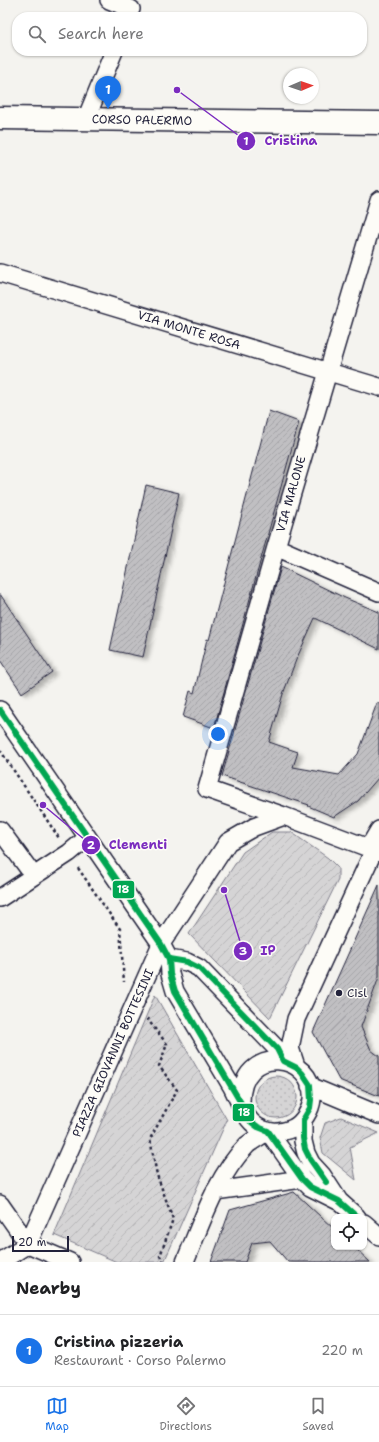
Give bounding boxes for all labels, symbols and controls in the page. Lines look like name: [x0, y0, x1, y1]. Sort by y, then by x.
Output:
search box: [12, 12, 367, 56]
icon: search: [26, 23, 48, 45]
text: Search here: [58, 24, 144, 44]
north arrow: [283, 68, 319, 104]
pin: 1: [95, 76, 121, 109]
street label: CORSO PALERMO: [92, 111, 192, 129]
callout: Cristina: [236, 128, 325, 153]
text: Cristina: [265, 132, 318, 149]
text: 1: [243, 133, 249, 149]
street label: VIA MONTE ROSA: [136, 307, 243, 353]
street label: VIA MALONE: [272, 454, 310, 534]
your location: [208, 724, 228, 744]
callout: Clementi: [81, 832, 175, 857]
text: Clementi: [109, 836, 167, 853]
text: 2: [87, 837, 96, 853]
line badge: 18: [112, 880, 135, 899]
text: 18: [117, 882, 130, 897]
callout: IP: [233, 938, 284, 963]
text: IP: [260, 942, 276, 959]
text: 3: [239, 943, 247, 959]
street label: PIAZZA GIOVANNI BOTTESINI: [69, 966, 158, 1140]
place label: Cisl: [347, 985, 367, 1001]
marker: Cisl: [334, 988, 344, 998]
line badge: 18: [232, 1103, 255, 1122]
text: 18: [238, 1105, 251, 1120]
map controls: [331, 1214, 367, 1250]
button: locate: [331, 1214, 367, 1250]
scale bar: [12, 1234, 69, 1253]
text: 20 m: [18, 1235, 46, 1250]
text: Nearby: [16, 1277, 81, 1299]
text: Cristina pizzeria: [54, 1332, 183, 1352]
text: 1: [26, 1342, 32, 1359]
text: 220 m: [321, 1342, 363, 1359]
text: Restaurant · Corso Palermo: [54, 1352, 226, 1369]
tab: Map: [45, 1395, 69, 1434]
tab: Directions: [159, 1395, 212, 1434]
tab: Saved: [302, 1395, 334, 1434]

